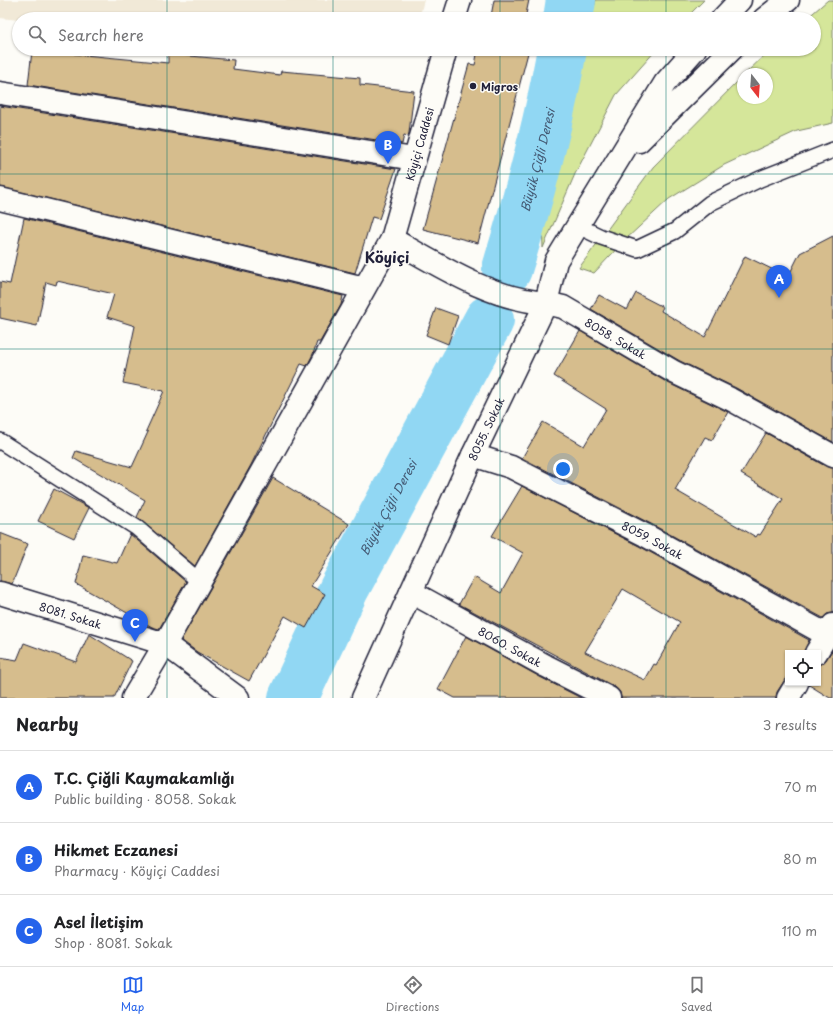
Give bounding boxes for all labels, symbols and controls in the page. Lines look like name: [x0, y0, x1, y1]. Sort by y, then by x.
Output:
search box: [12, 12, 821, 56]
icon: search: [26, 23, 48, 45]
text: Search here: [58, 23, 144, 46]
north arrow: [737, 68, 773, 104]
place label: Migros: [481, 78, 518, 95]
marker: Migros: [468, 81, 478, 91]
street label: Köyiçi Caddesi: [401, 105, 438, 183]
water label: Büyük Çiğli Deresi: [515, 105, 559, 214]
pin: B: [375, 131, 401, 164]
district label: Köyiçi: [365, 245, 409, 268]
pin: A: [766, 265, 792, 298]
street label: 8058. Sokak: [582, 313, 650, 363]
street label: 8055. Sokak: [463, 393, 508, 463]
water label: Büyük Çiğli Deresi: [355, 455, 422, 558]
your location: [553, 459, 573, 479]
street label: 8059. Sokak: [619, 516, 687, 563]
street label: 8081. Sokak: [37, 597, 105, 633]
pin: C: [122, 609, 148, 642]
street label: 8060. Sokak: [475, 622, 546, 671]
map controls: [785, 650, 821, 686]
button: locate: [785, 650, 821, 686]
text: Nearby: [16, 711, 78, 737]
text: 3 results: [763, 715, 817, 734]
text: T.C. Çiğli Kaymakamlığı: [54, 766, 234, 789]
text: A: [24, 777, 34, 796]
text: 70 m: [784, 777, 817, 796]
text: Public building · 8058. Sokak: [54, 789, 236, 808]
text: Hikmet Eczanesi: [54, 838, 178, 861]
text: B: [25, 849, 33, 868]
text: 80 m: [783, 849, 817, 868]
text: Pharmacy · Köyiçi Caddesi: [54, 861, 220, 880]
text: Asel İletişim: [54, 910, 144, 933]
text: C: [24, 921, 34, 940]
text: 110 m: [782, 921, 817, 940]
text: Shop · 8081. Sokak: [54, 933, 173, 952]
tab: Map: [121, 974, 144, 1015]
tab: Directions: [386, 974, 439, 1015]
tab: Saved: [681, 974, 712, 1015]

